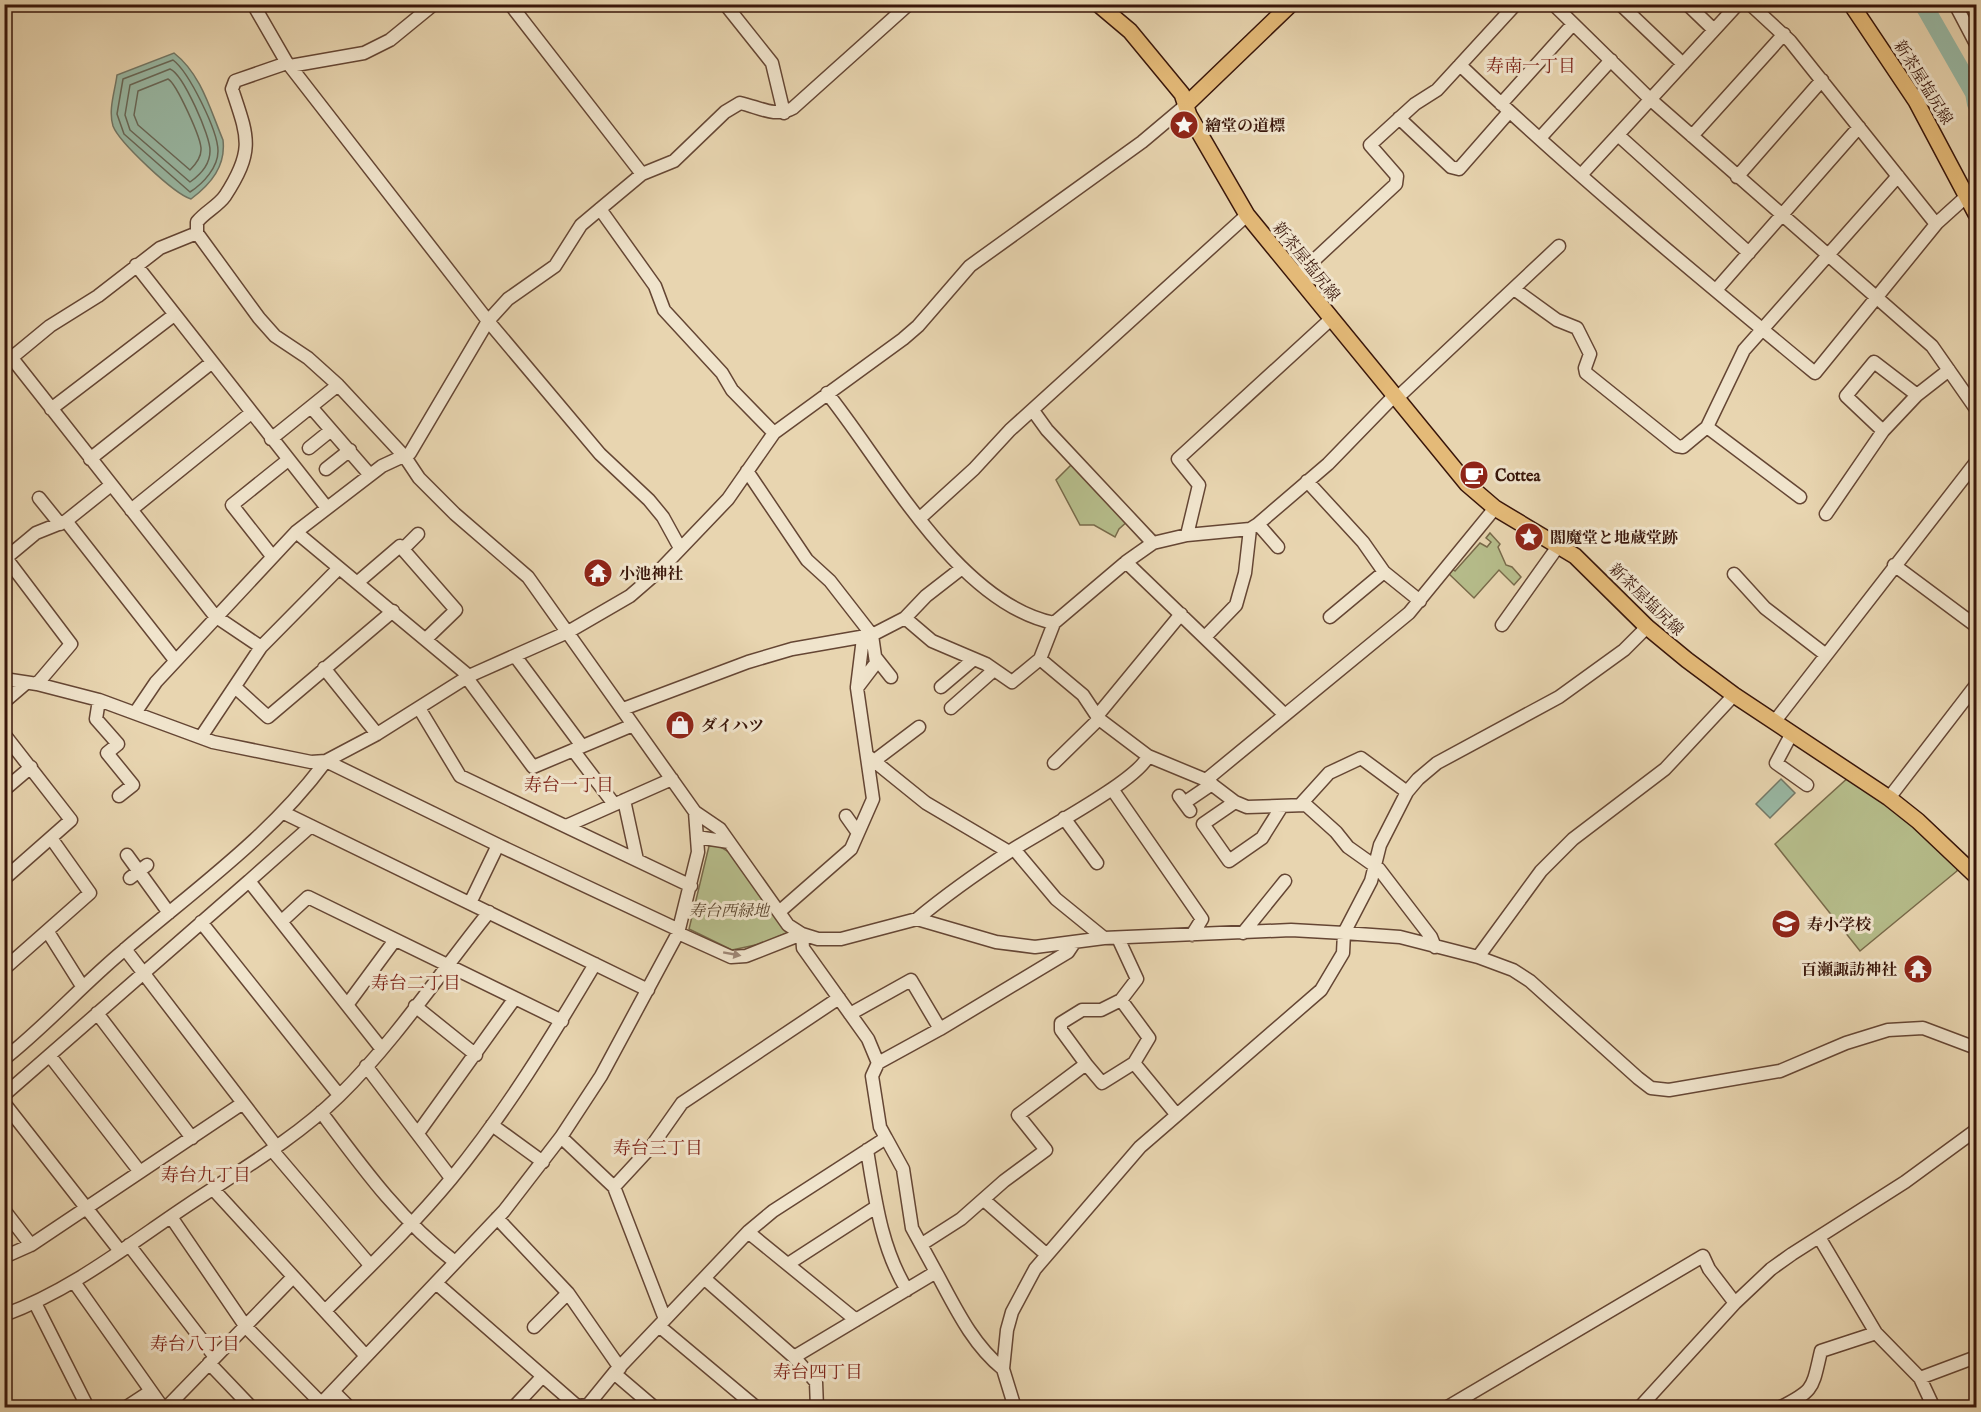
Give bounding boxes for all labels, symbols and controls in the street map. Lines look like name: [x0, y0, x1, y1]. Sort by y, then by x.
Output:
street label: 新茶屋塩尻線: [1888, 37, 1956, 129]
district label: 寿南一丁目: [1486, 56, 1576, 79]
place icon: 繪堂の道標: [1168, 109, 1200, 141]
place label: 繪堂の道標: [1205, 117, 1285, 137]
street label: 新茶屋塩尻線: [1267, 219, 1343, 306]
cafe icon: Cottea: [1458, 459, 1490, 491]
place label: Cottea: [1495, 467, 1541, 487]
place icon: 閻魔堂と地蔵堂跡: [1513, 521, 1545, 553]
place label: 閻魔堂と地蔵堂跡: [1550, 529, 1678, 549]
temple icon: 小池神社: [582, 557, 614, 589]
street label: 新茶屋塩尻線: [1604, 560, 1687, 641]
place label: 小池神社: [619, 565, 683, 585]
shop icon: ダイハツ: [664, 709, 696, 741]
place label: ダイハツ: [701, 717, 764, 737]
district label: 寿台一丁目: [524, 775, 614, 798]
park label: 寿台西緑地: [689, 902, 771, 922]
school or university icon: 寿小学校: [1770, 908, 1802, 940]
place label: 寿小学校: [1807, 916, 1872, 936]
one-way arrow: [723, 950, 742, 959]
temple icon: 百瀬諏訪神社: [1902, 953, 1934, 985]
place label: 百瀬諏訪神社: [1801, 961, 1897, 981]
district label: 寿台二丁目: [371, 973, 461, 996]
district label: 寿台三丁目: [613, 1138, 703, 1161]
district label: 寿台九丁目: [161, 1165, 251, 1188]
district label: 寿台八丁目: [150, 1334, 240, 1357]
district label: 寿台四丁目: [773, 1362, 863, 1385]

